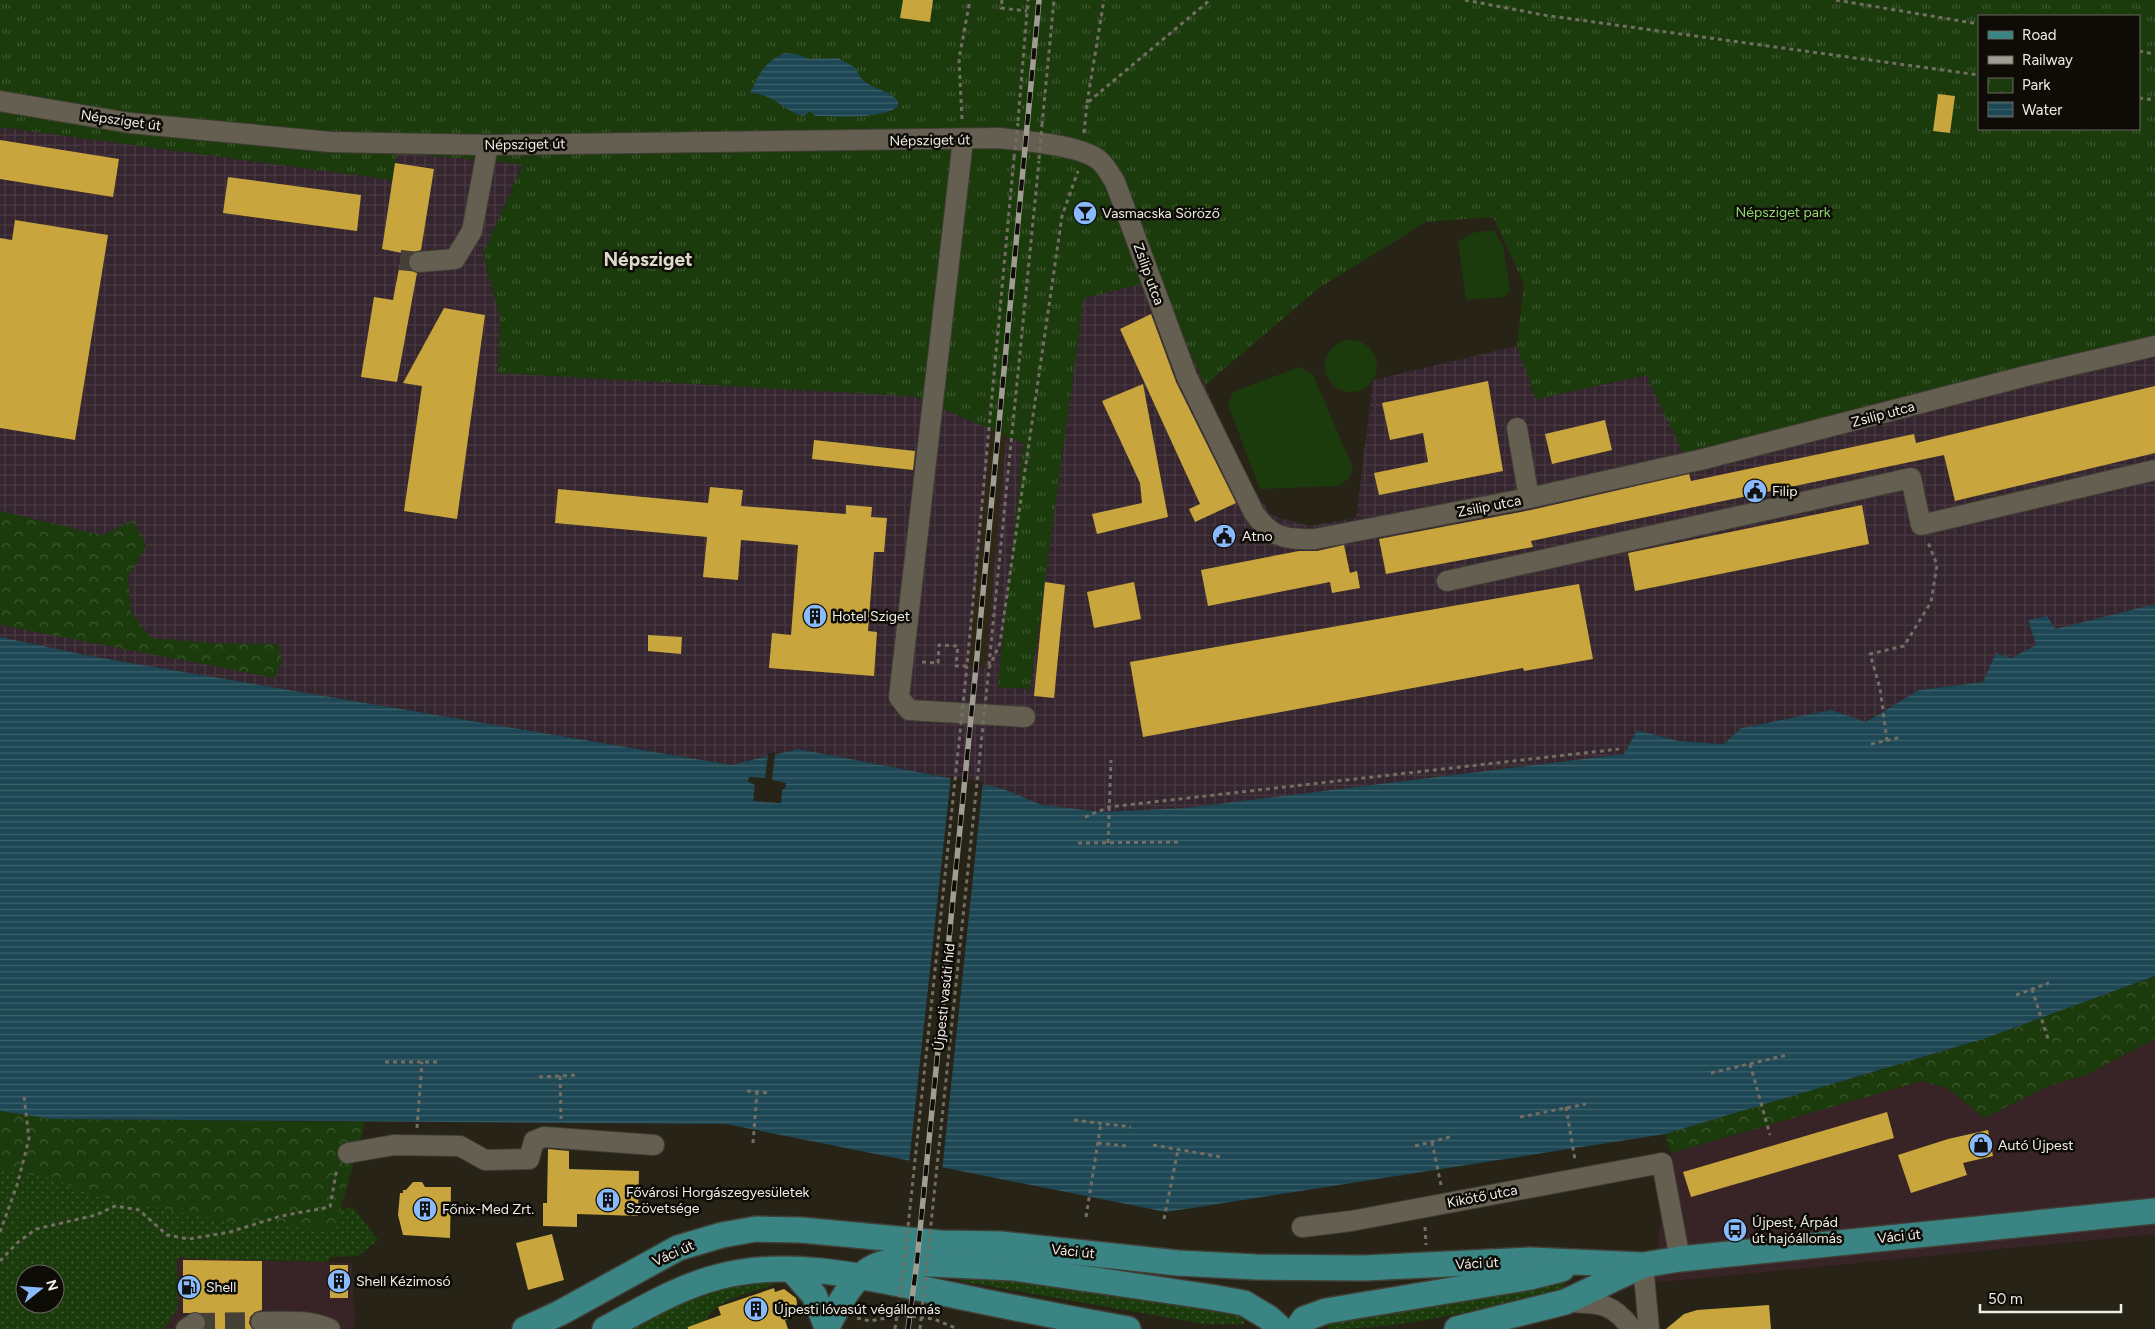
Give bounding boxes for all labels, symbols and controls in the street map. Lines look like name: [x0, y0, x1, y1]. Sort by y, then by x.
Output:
legend: [1978, 15, 2140, 130]
text: Road: [2022, 26, 2057, 44]
text: Railway: [2022, 51, 2073, 69]
text: Park: [2022, 76, 2051, 94]
text: Water: [2022, 101, 2062, 119]
street label: Népsziget út: [80, 106, 162, 135]
street label: Népsziget út: [889, 131, 971, 150]
street label: Népsziget út: [484, 135, 566, 154]
bar icon: Vasmacska Söröző: [1072, 200, 1098, 226]
park label: Népsziget park: [1736, 204, 1831, 221]
place label: Vasmacska Söröző: [1102, 205, 1220, 222]
street label: Zsilip utca: [1129, 241, 1168, 307]
district label: Népsziget: [603, 248, 693, 271]
street label: Zsilip utca: [1850, 398, 1917, 431]
public building icon: Filip: [1742, 478, 1768, 504]
place label: Filip: [1772, 483, 1797, 500]
street label: Zsilip utca: [1456, 492, 1522, 521]
public building icon: Atno: [1211, 523, 1237, 549]
place label: Atno: [1242, 528, 1273, 545]
building icon: Hotel Sziget: [802, 603, 828, 629]
place label: Hotel Sziget: [832, 608, 910, 625]
street label: Újpesti vasúti híd: [930, 942, 959, 1052]
shop icon: Autó Újpest: [1968, 1132, 1994, 1158]
place label: Autó Újpest: [1998, 1137, 2074, 1154]
street label: Kikötő utca: [1446, 1181, 1519, 1212]
place label: Fővárosi Horgászegyesületek Szövetsége: [626, 1184, 810, 1217]
building icon: Fővárosi Horgászegyesületek Szövetsége: [595, 1187, 621, 1213]
building icon: Főnix-Med Zrt.: [412, 1196, 438, 1222]
place label: Főnix-Med Zrt.: [442, 1201, 534, 1218]
place label: Újpest, Árpád út hajóállomás: [1752, 1214, 1842, 1247]
bus stop icon: Újpest, Árpád út hajóállomás: [1722, 1217, 1748, 1243]
street label: Váci út: [1876, 1226, 1922, 1247]
street label: Váci út: [650, 1237, 697, 1270]
street label: Váci út: [1050, 1241, 1096, 1262]
street label: Váci út: [1455, 1254, 1499, 1273]
north arrow: [15, 1264, 65, 1314]
building icon: Shell Kézimosó: [326, 1268, 352, 1294]
place label: Shell Kézimosó: [356, 1273, 451, 1290]
fuel station icon: Shell: [176, 1274, 202, 1300]
text: N: [42, 1278, 62, 1293]
place label: Shell: [206, 1279, 236, 1296]
scale bar: [1980, 1282, 2121, 1314]
text: 50 m: [1988, 1290, 2023, 1308]
building icon: Újpesti lóvasút végállomás: [743, 1296, 769, 1322]
place label: Újpesti lóvasút végállomás: [774, 1301, 940, 1318]

